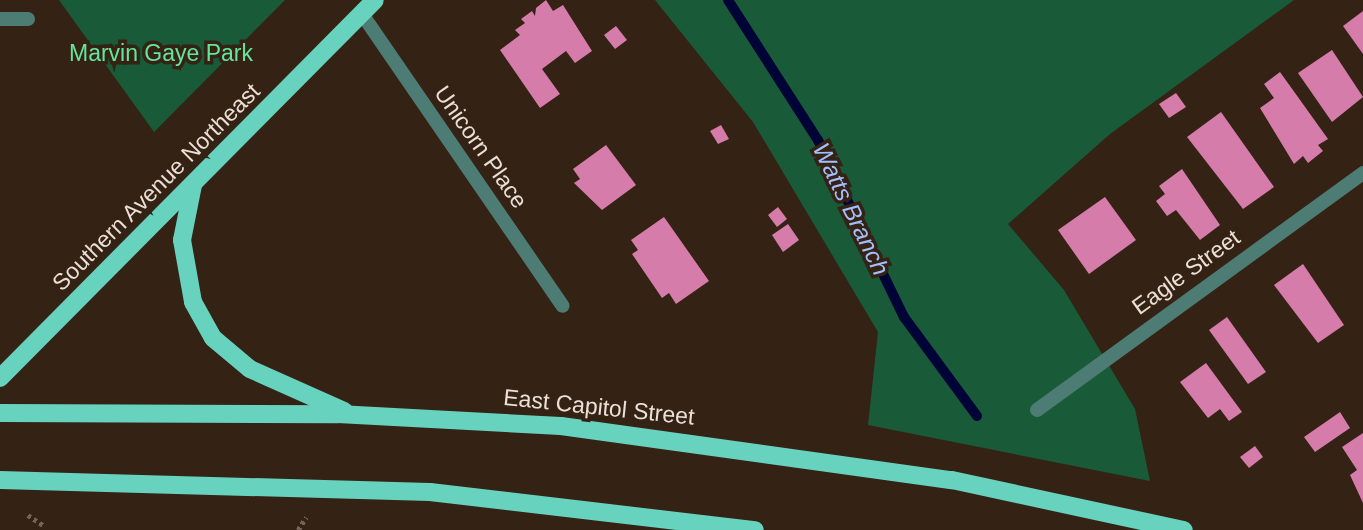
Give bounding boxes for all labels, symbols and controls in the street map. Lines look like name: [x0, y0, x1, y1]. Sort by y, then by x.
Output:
park label: Marvin Gaye Park: [69, 39, 253, 67]
street label: Southern Avenue Northeast: [46, 77, 266, 297]
street label: Unicorn Place: [429, 80, 533, 214]
water label: Watts Branch: [807, 138, 895, 280]
street label: Eagle Street: [1127, 224, 1245, 320]
street label: East Capitol Street: [502, 383, 696, 431]

